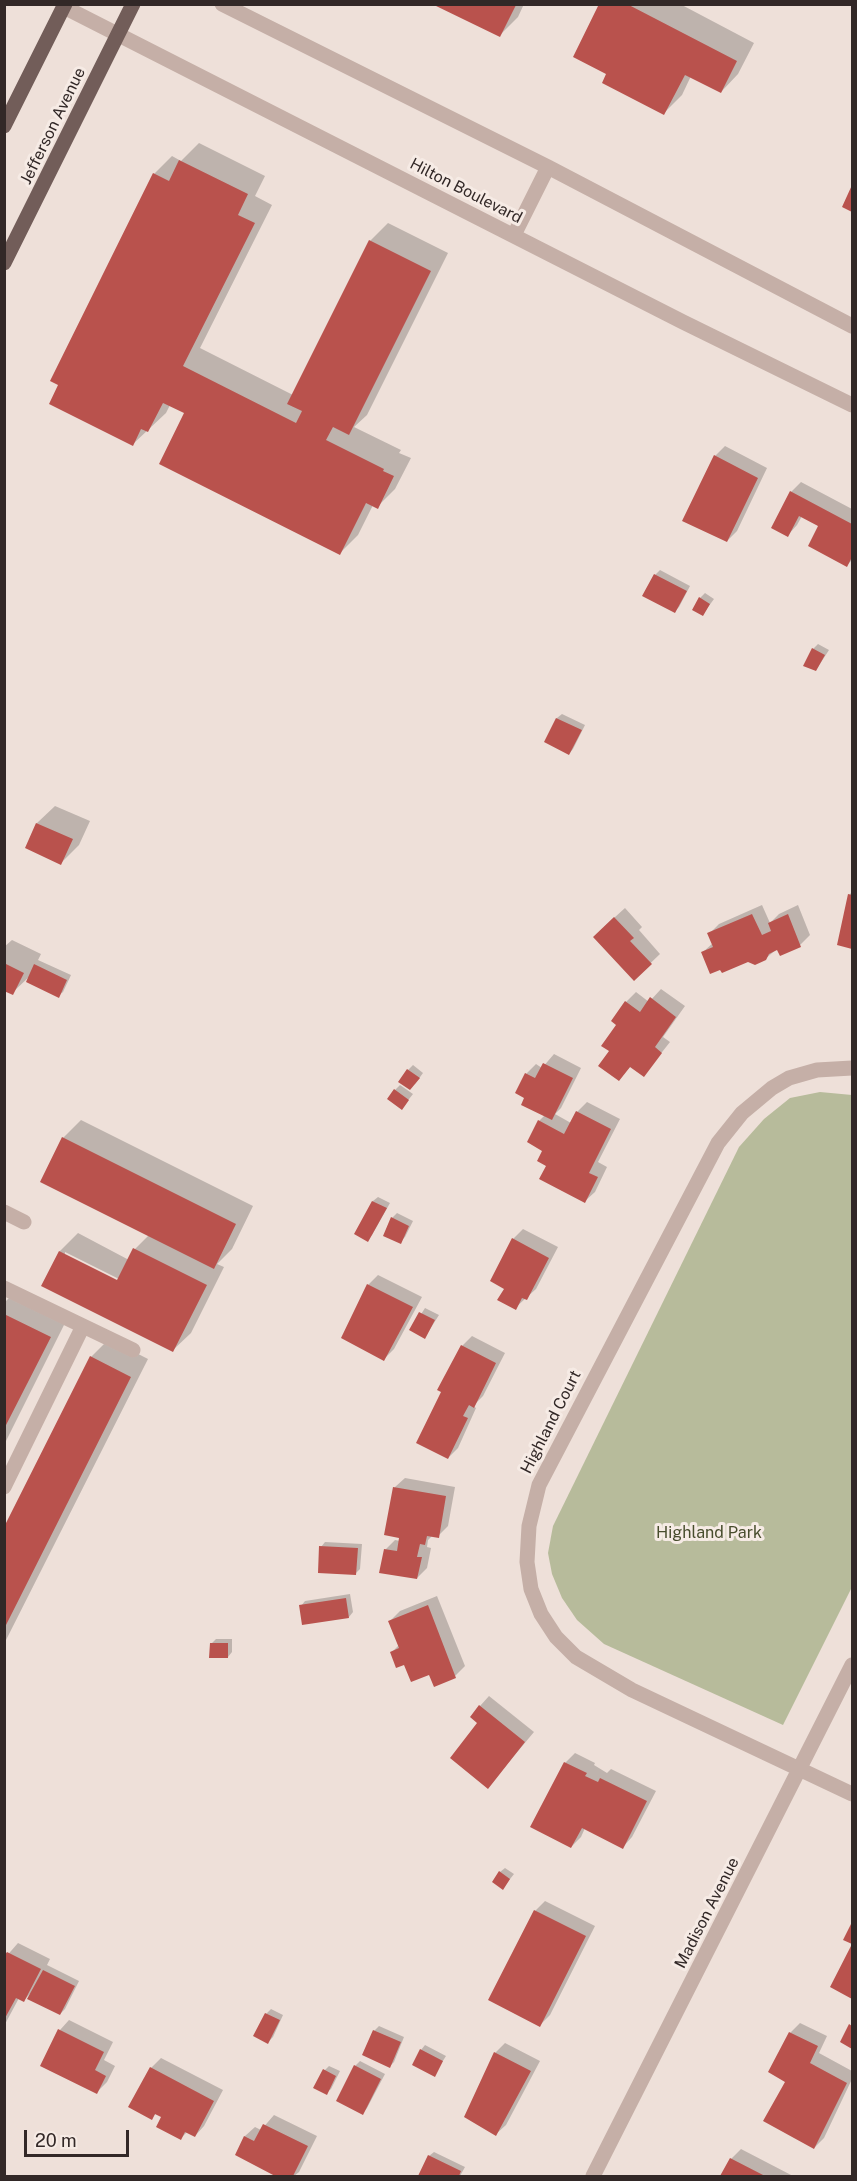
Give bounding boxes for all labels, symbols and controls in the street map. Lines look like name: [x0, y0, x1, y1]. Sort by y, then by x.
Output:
street label: Jefferson Avenue: [16, 64, 90, 188]
street label: Hilton Boulevard: [407, 154, 525, 228]
street label: Highland Court: [517, 1367, 585, 1477]
park label: Highland Park: [656, 1523, 762, 1543]
street label: Madison Avenue: [671, 1854, 743, 1972]
scale bar: [27, 2118, 132, 2156]
text: 20 m: [35, 2130, 77, 2151]

